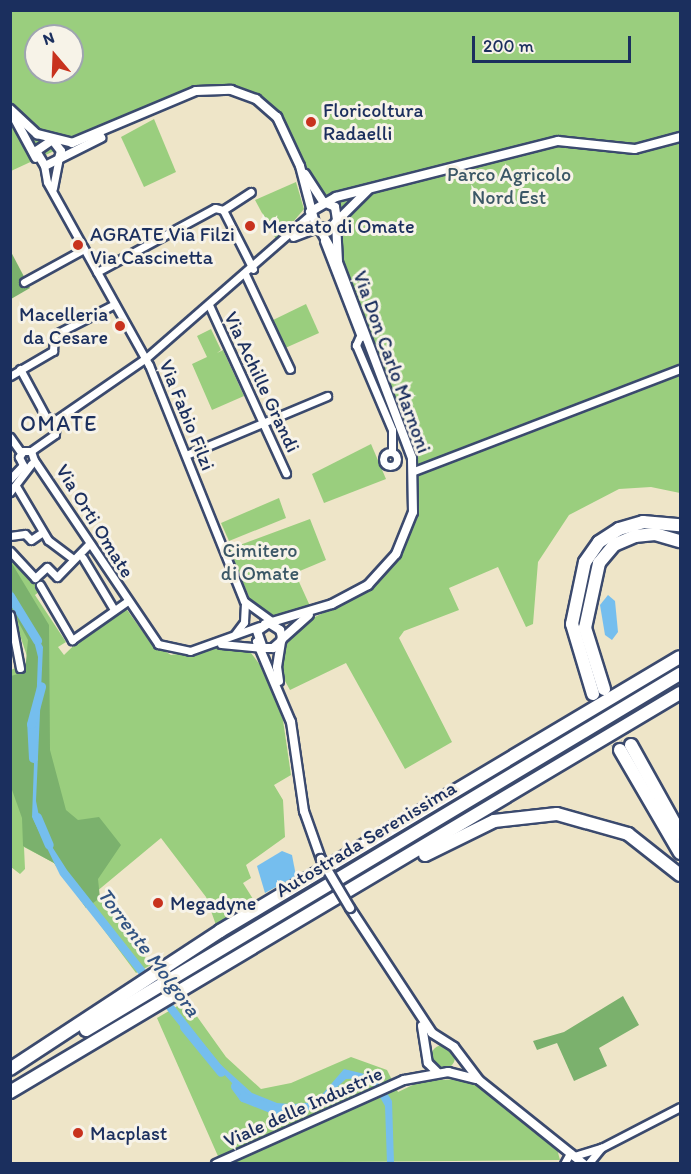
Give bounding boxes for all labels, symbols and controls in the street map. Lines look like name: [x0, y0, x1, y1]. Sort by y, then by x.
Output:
north arrow: [24, 24, 84, 84]
scale bar: [475, 24, 634, 62]
text: N: [40, 28, 57, 49]
text: 200 m: [483, 35, 534, 57]
place label: Floricoltura Radaelli: [323, 98, 423, 145]
marker: Floricoltura Radaelli: [304, 115, 318, 129]
park label: Parco Agricolo Nord Est: [447, 162, 571, 209]
place label: Mercato di Omate: [262, 214, 416, 238]
marker: Mercato di Omate: [243, 219, 257, 233]
place label: AGRATE Via Filzi Via Cascinetta: [90, 222, 235, 269]
marker: AGRATE Via Filzi Via Cascinetta: [71, 238, 85, 252]
street label: Via Don Carlo Marnoni: [348, 267, 436, 457]
place label: Macelleria da Cesare: [19, 302, 108, 349]
street label: Via Achille Grandi: [219, 308, 305, 456]
marker: Macelleria da Cesare: [113, 319, 127, 333]
street label: Via Fabio Filzi: [154, 356, 220, 474]
district label: OMATE: [19, 411, 99, 437]
street label: Via Orti Omate: [51, 460, 139, 582]
park label: Cimitero di Omate: [220, 538, 300, 585]
street label: Autostrada Serenissima: [272, 776, 460, 902]
water label: Torrente Molgora: [92, 882, 206, 1022]
place label: Megadyne: [170, 891, 256, 915]
marker: Megadyne: [151, 896, 165, 910]
street label: Viale delle Industrie: [220, 1061, 386, 1153]
place label: Macplast: [90, 1121, 167, 1145]
marker: Macplast: [71, 1126, 85, 1140]

